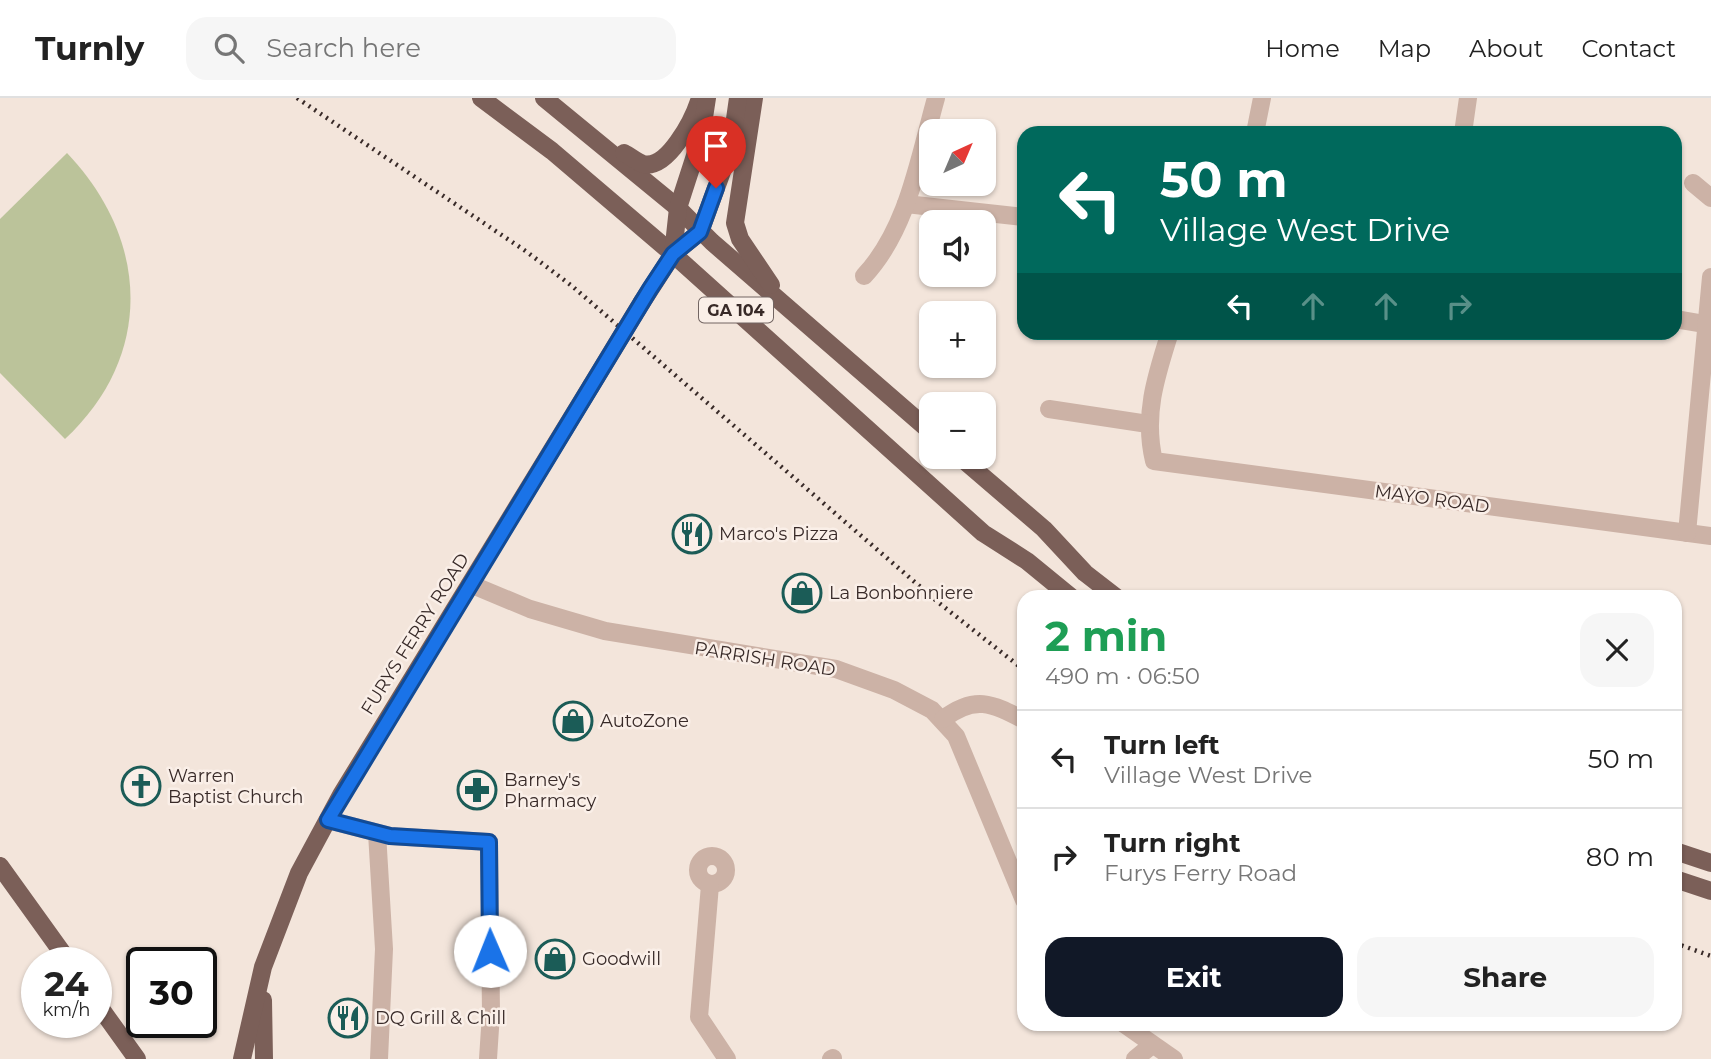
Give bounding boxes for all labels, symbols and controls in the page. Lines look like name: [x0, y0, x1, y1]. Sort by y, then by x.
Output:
search box: [186, 17, 676, 80]
text: Turnly: [35, 28, 144, 68]
icon: search: [210, 29, 248, 67]
text: Search here: [266, 32, 421, 64]
text: Home: [1265, 34, 1340, 63]
text: Map: [1378, 34, 1431, 63]
text: About: [1469, 34, 1543, 63]
text: Contact: [1581, 34, 1676, 63]
pin: [686, 116, 746, 188]
north arrow: [919, 119, 996, 196]
map controls: [919, 119, 996, 469]
icon: arrive: [697, 127, 735, 165]
text: 50 m: [1160, 150, 1288, 209]
icon: left: [1045, 154, 1136, 245]
button: sound: [919, 210, 996, 287]
text: Village West Drive: [1160, 210, 1450, 249]
icon: left: [1221, 287, 1259, 325]
icon: ahead: [1294, 287, 1332, 325]
icon: ahead: [1367, 287, 1405, 325]
icon: right: [1440, 287, 1478, 325]
road number: GA 104: [699, 298, 773, 322]
button: +: [919, 301, 996, 378]
button: −: [919, 392, 996, 469]
street label: MAYO ROAD: [1373, 480, 1491, 518]
restaurant icon: Marco's Pizza: [671, 513, 713, 555]
place label: Marco's Pizza: [719, 523, 839, 545]
street label: FURYS FERRY ROAD: [356, 549, 474, 719]
shop icon: La Bonbonniere: [781, 572, 823, 614]
place label: La Bonbonniere: [829, 582, 973, 604]
text: 2 min: [1045, 610, 1167, 662]
button: close: [1580, 613, 1654, 687]
street label: PARRISH ROAD: [693, 637, 837, 681]
text: 490 m · 06:50: [1045, 662, 1200, 690]
shop icon: AutoZone: [552, 700, 594, 742]
place label: AutoZone: [600, 710, 689, 732]
text: Turn left: [1104, 729, 1220, 761]
icon: left: [1045, 740, 1083, 778]
text: 50 m: [1588, 743, 1654, 775]
text: Village West Drive: [1104, 761, 1312, 789]
church icon: Warren Baptist Church: [120, 765, 162, 807]
place label: Warren Baptist Church: [168, 765, 304, 808]
pharmacy icon: Barney's Pharmacy: [456, 769, 498, 811]
place label: Barney's Pharmacy: [504, 769, 597, 812]
text: Turn right: [1104, 827, 1240, 859]
icon: right: [1045, 838, 1083, 876]
text: 80 m: [1586, 841, 1654, 873]
text: Furys Ferry Road: [1104, 859, 1297, 887]
position arrow: [453, 914, 527, 988]
button: Exit: [1045, 937, 1343, 1017]
button: Share: [1357, 937, 1654, 1017]
shop icon: Goodwill: [534, 938, 576, 980]
speed limit sign: 30: [126, 947, 217, 1038]
place label: Goodwill: [582, 948, 661, 970]
text: 24: [44, 962, 89, 1005]
restaurant icon: DQ Grill & Chill: [327, 997, 369, 1039]
text: km/h: [42, 999, 91, 1021]
place label: DQ Grill & Chill: [375, 1007, 506, 1029]

